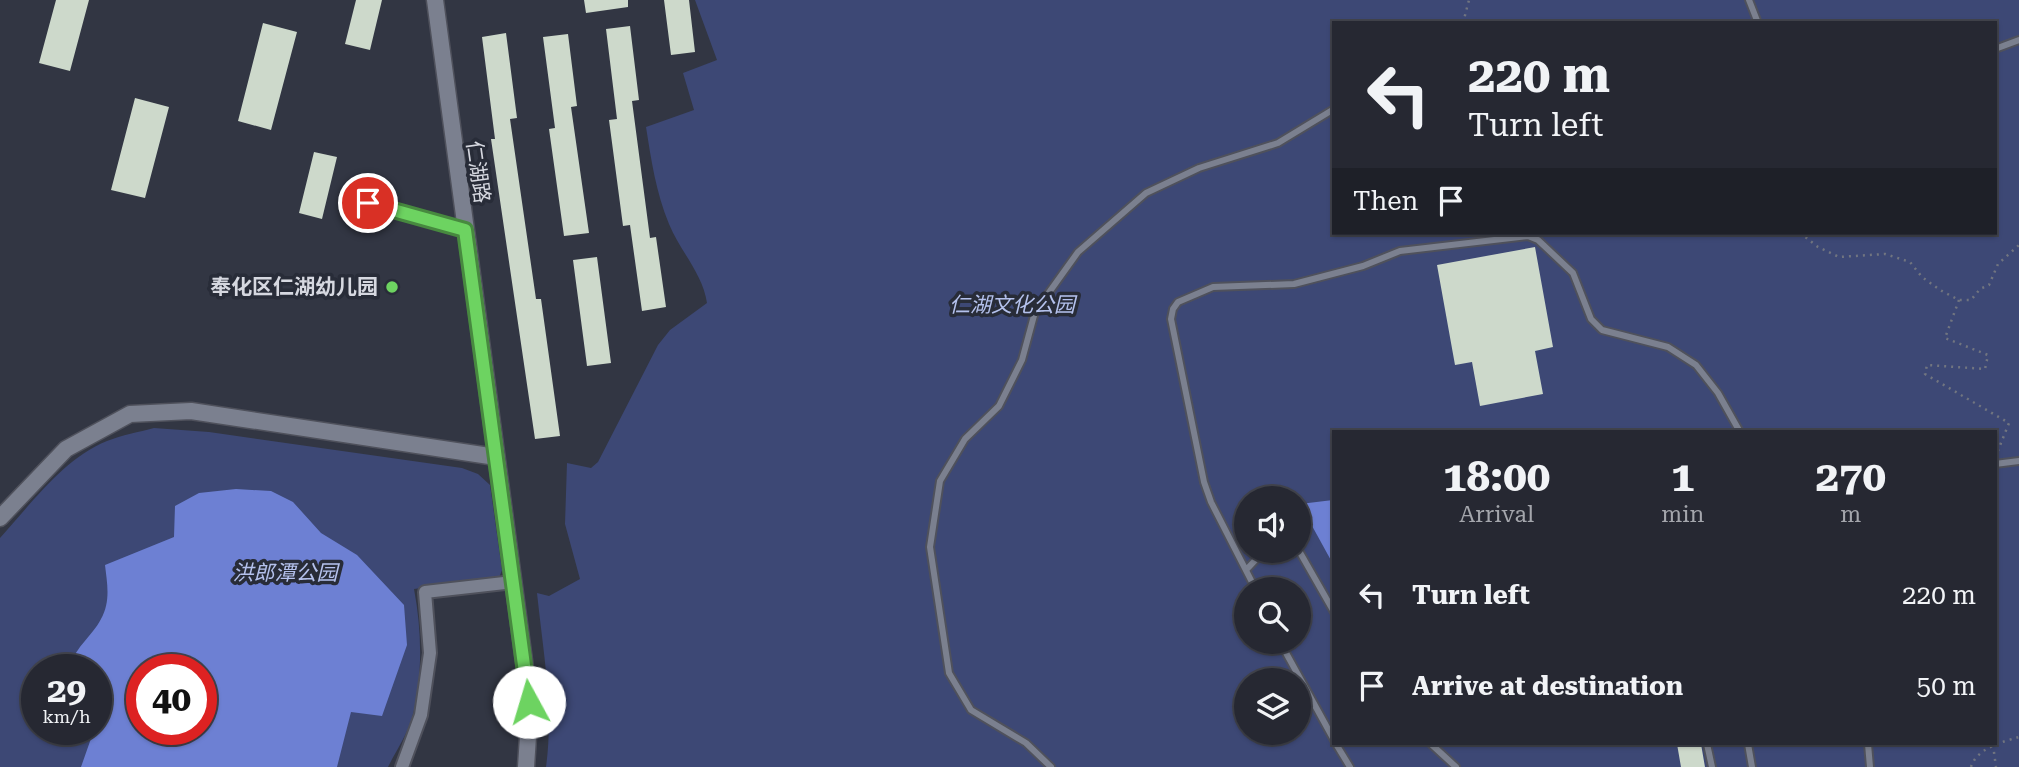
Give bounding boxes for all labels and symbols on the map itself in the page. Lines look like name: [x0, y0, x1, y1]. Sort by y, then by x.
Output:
street label: 仁湖路: [462, 139, 494, 205]
pin: [338, 173, 398, 233]
place label: 奉化区仁湖幼儿园: [210, 275, 378, 299]
marker: 奉化区仁湖幼儿园: [384, 279, 400, 295]
park label: 仁湖文化公园: [949, 293, 1078, 317]
park label: 洪郎潭公园: [233, 561, 340, 585]
speed limit sign: 40: [126, 654, 217, 745]
position arrow: [492, 665, 566, 739]

